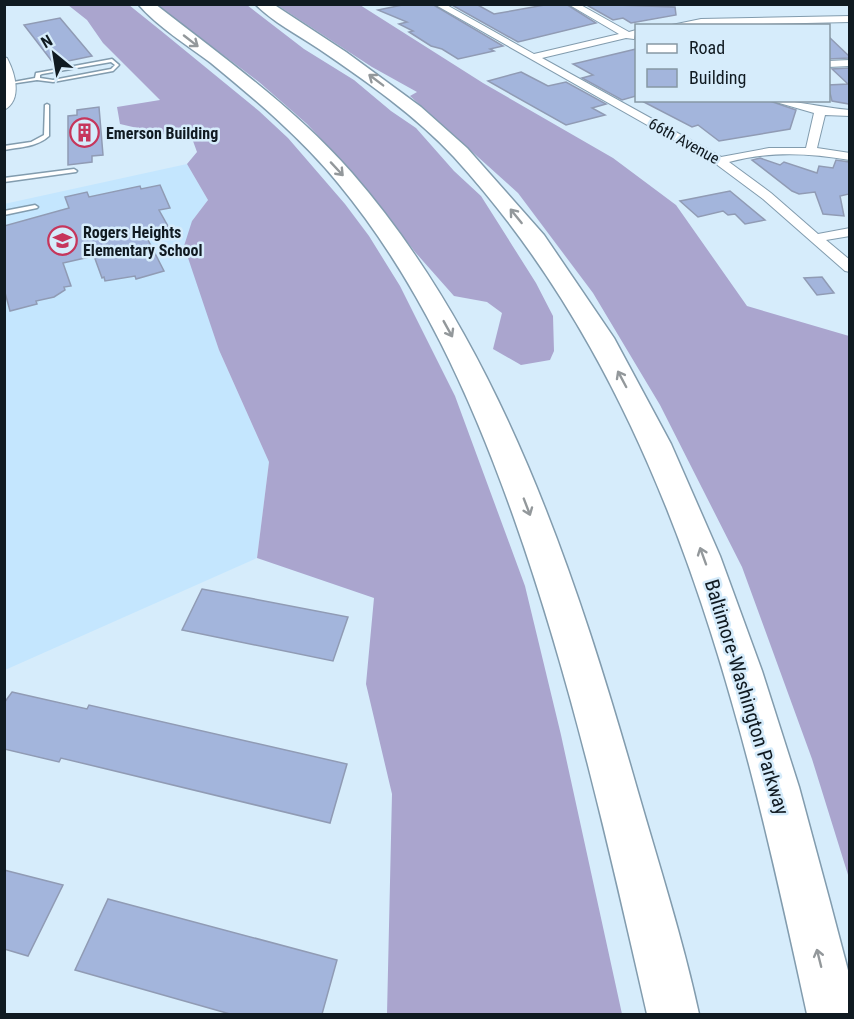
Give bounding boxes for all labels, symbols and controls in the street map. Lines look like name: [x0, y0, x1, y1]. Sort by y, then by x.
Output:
north arrow: [24, 24, 84, 84]
legend: [635, 24, 830, 102]
text: N: [38, 31, 56, 52]
one-way arrow: [183, 34, 199, 47]
text: Road: [689, 37, 725, 58]
text: Building: [689, 67, 746, 88]
one-way arrow: [369, 74, 385, 87]
street label: 66th Avenue: [645, 114, 723, 168]
building icon: Emerson Building: [69, 117, 101, 149]
place label: Emerson Building: [106, 124, 218, 143]
one-way arrow: [330, 161, 344, 176]
one-way arrow: [509, 208, 522, 224]
place label: Rogers Heights Elementary School: [83, 223, 202, 260]
school or university icon: Rogers Heights Elementary School: [46, 225, 78, 257]
one-way arrow: [442, 321, 454, 338]
one-way arrow: [616, 371, 628, 388]
one-way arrow: [523, 497, 534, 516]
one-way arrow: [696, 547, 707, 566]
street label: Baltimore-Washington Parkway: [700, 576, 794, 818]
one-way arrow: [813, 948, 825, 967]

